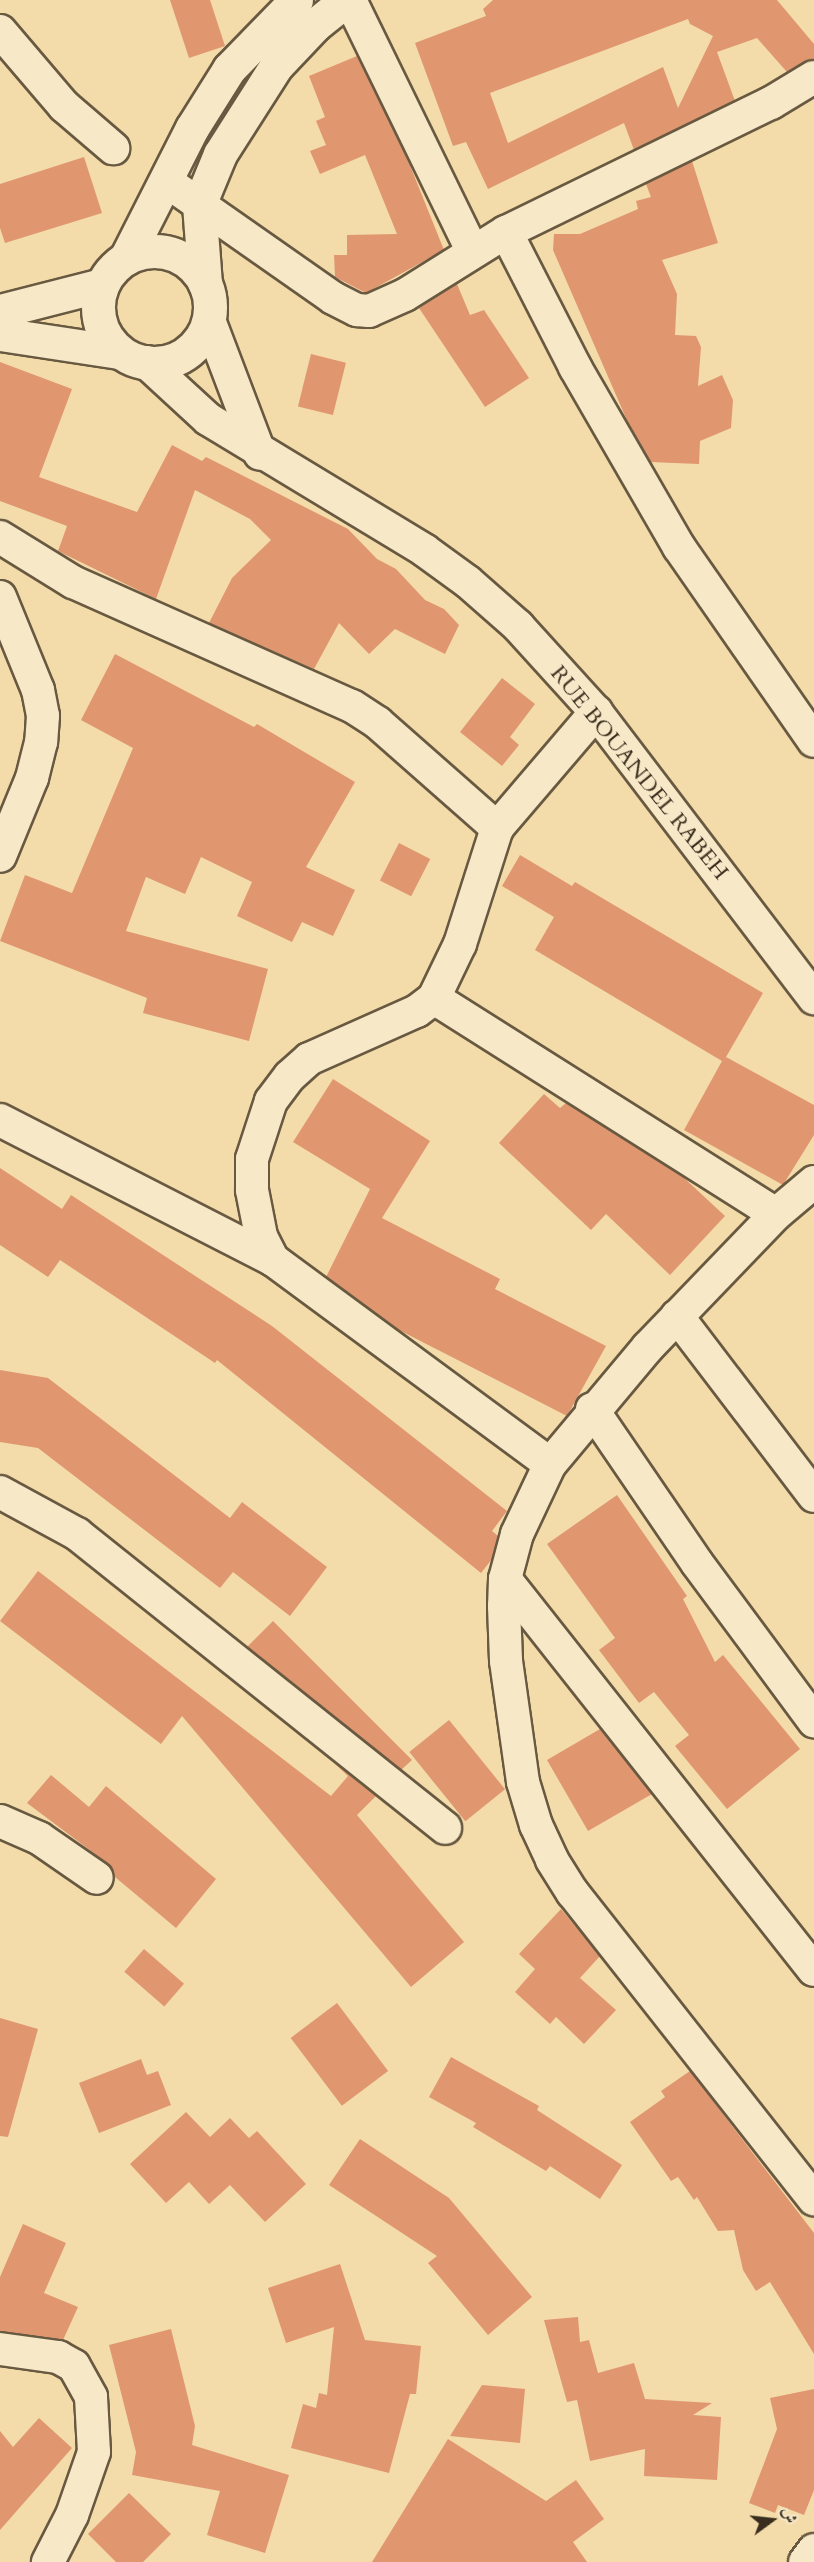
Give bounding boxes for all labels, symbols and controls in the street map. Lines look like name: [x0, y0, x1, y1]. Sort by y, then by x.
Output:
street label: RUE BOUANDEL RABEH: [545, 661, 733, 885]
north arrow: [742, 2490, 802, 2550]
text: ش: [777, 2505, 802, 2526]

